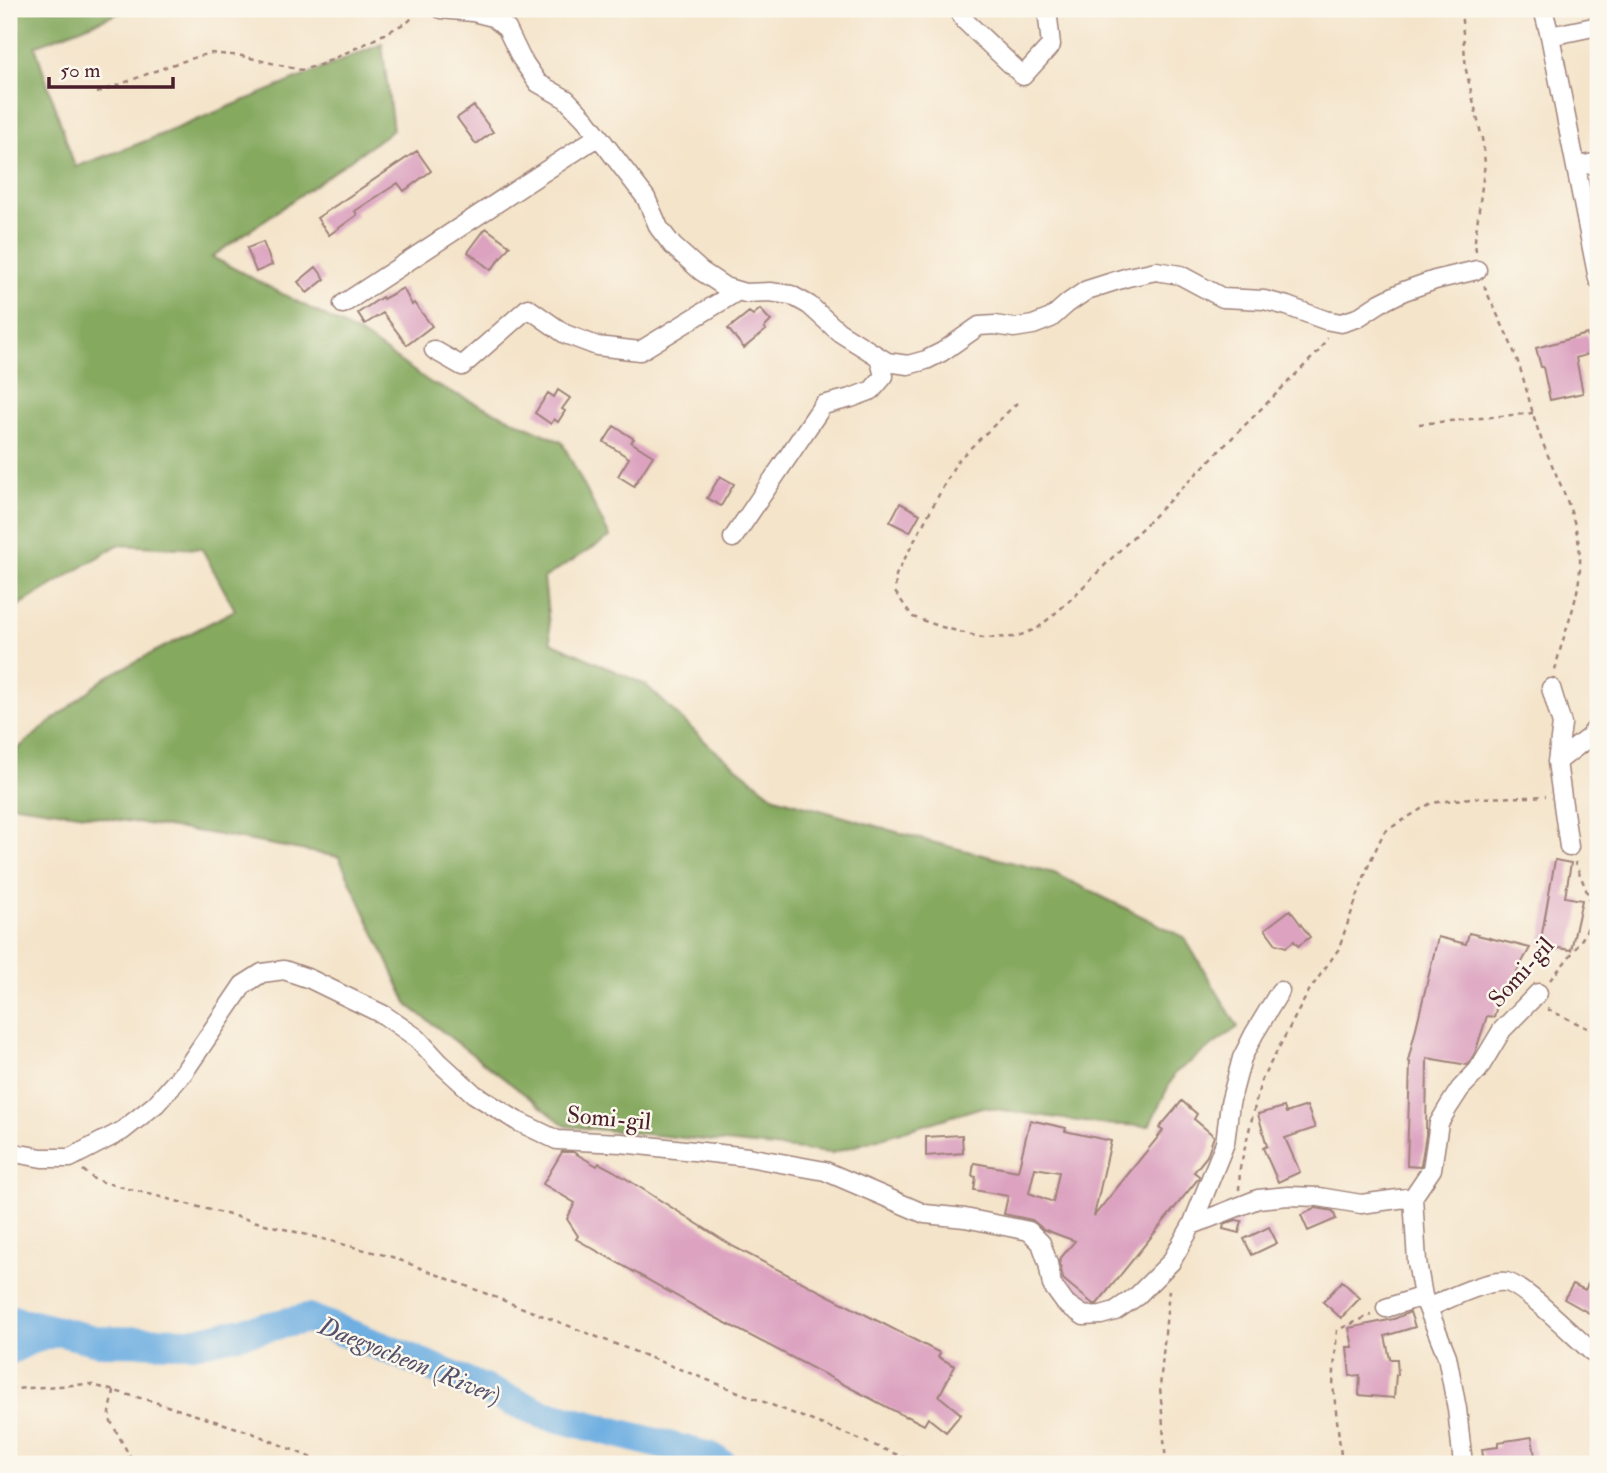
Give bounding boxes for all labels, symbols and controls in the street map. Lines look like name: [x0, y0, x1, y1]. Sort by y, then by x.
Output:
scale bar: [49, 46, 173, 90]
text: 50 m: [60, 57, 101, 84]
street label: Somi-gil: [1482, 931, 1561, 1014]
street label: Somi-gil: [566, 1099, 652, 1138]
water label: Daegyocheon (River): [313, 1310, 505, 1412]

